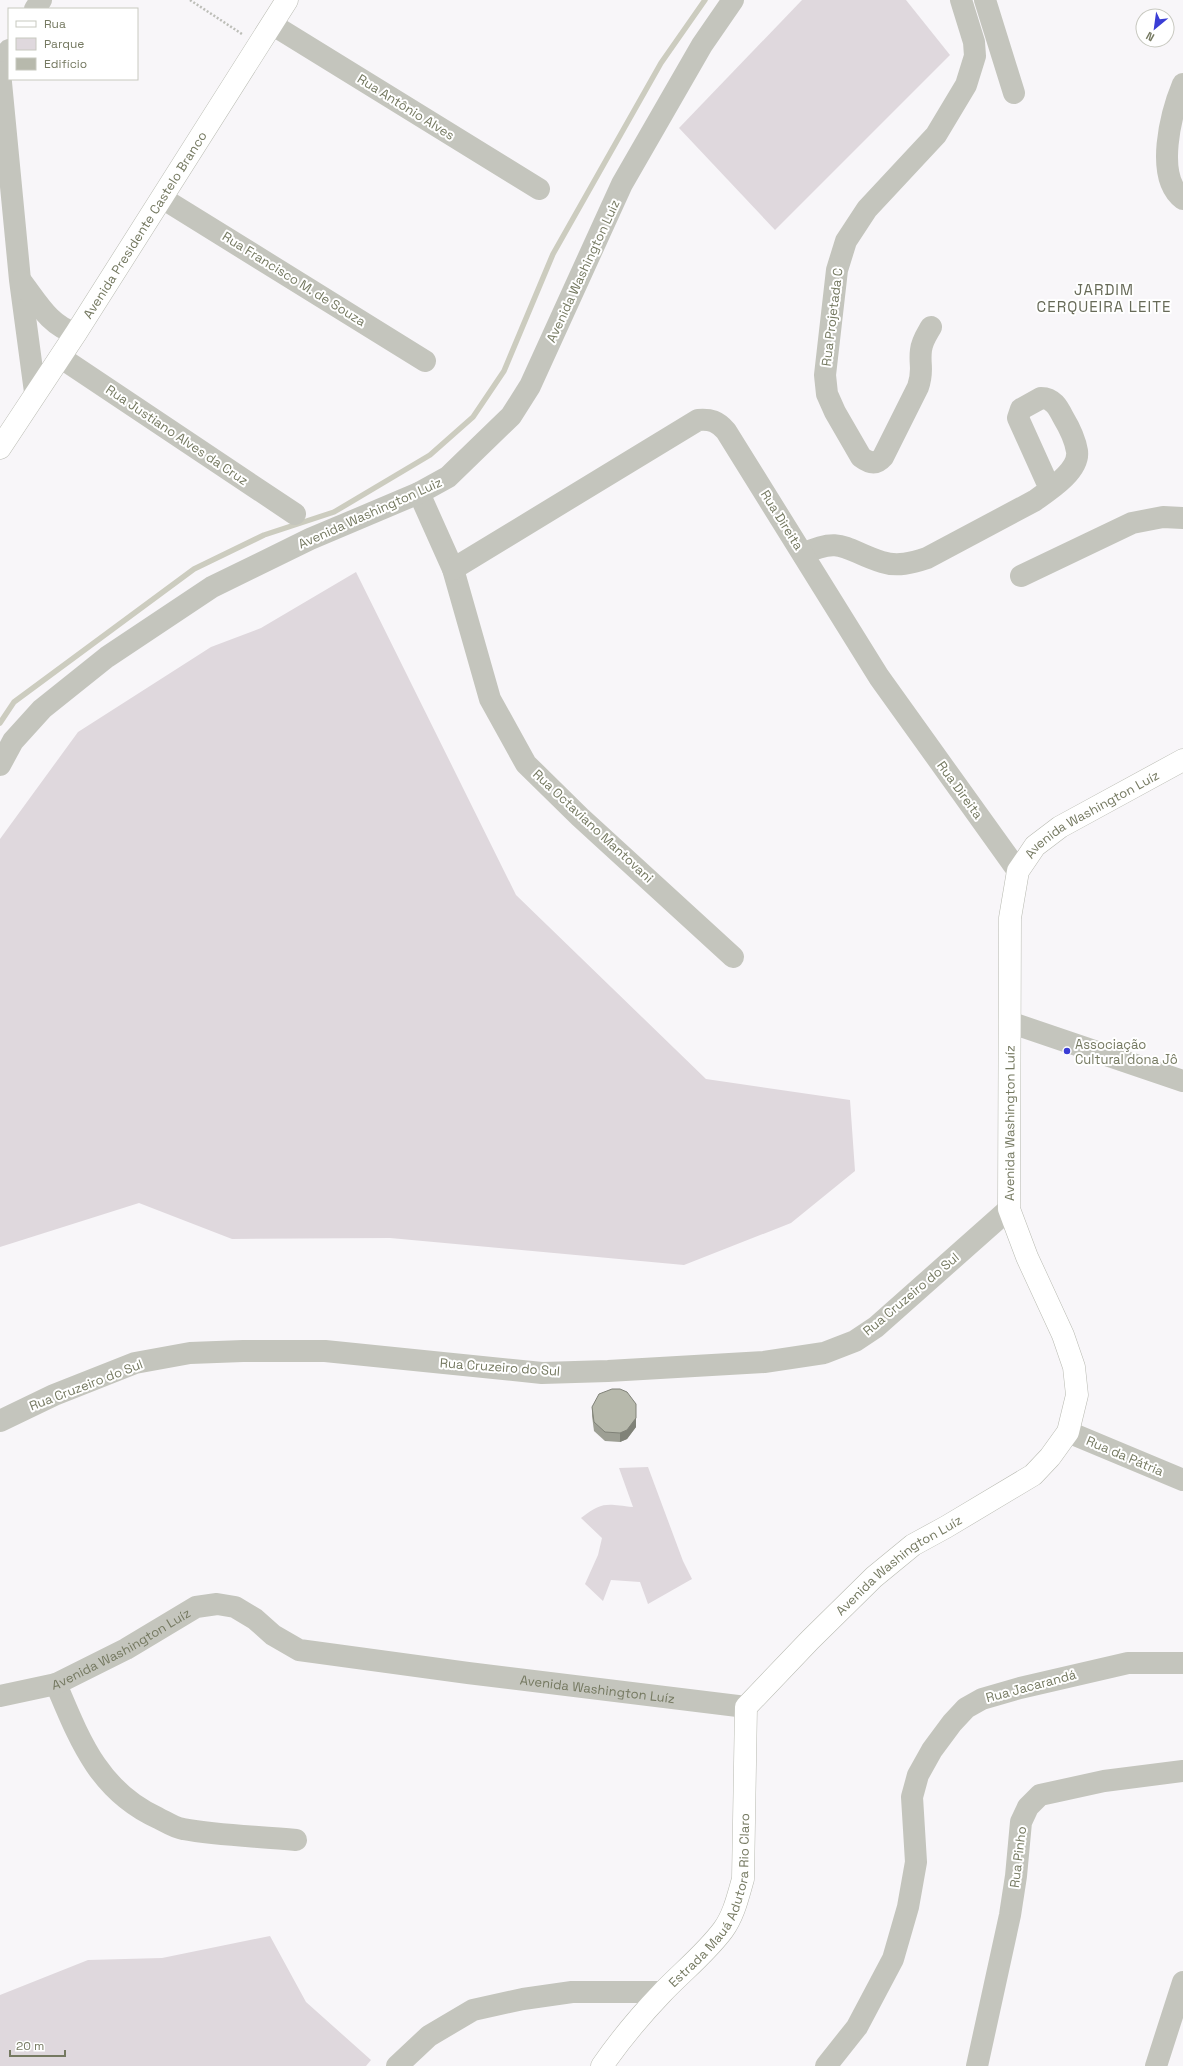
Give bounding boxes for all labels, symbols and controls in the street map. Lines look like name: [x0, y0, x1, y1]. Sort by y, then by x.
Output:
legend: [8, 8, 138, 80]
north arrow: [1135, 8, 1175, 48]
text: Rua: [44, 16, 66, 32]
text: N: [1144, 29, 1157, 45]
text: Parque: [44, 36, 84, 52]
text: Edifício: [44, 56, 87, 72]
street label: Rua Antônio Alves: [354, 70, 458, 144]
street label: Avenida Presidente Castelo Branco: [79, 128, 210, 322]
street label: Avenida Washington Luiz: [542, 197, 624, 345]
street label: Rua Francisco M. de Souza: [219, 228, 369, 330]
street label: Rua Projetada C: [818, 267, 846, 367]
district label: JARDIM CERQUEIRA LEITE: [1037, 280, 1171, 316]
street label: Rua Justiano Alves da Cruz: [103, 381, 252, 489]
street label: Avenida Washington Luiz: [295, 473, 445, 552]
street label: Rua Direita: [757, 487, 807, 554]
street label: Rua Direita: [933, 758, 987, 823]
street label: Rua Octaviano Mantovani: [529, 766, 657, 886]
street label: Avenida Washington Luíz: [1021, 766, 1162, 861]
place label: Associação Cultural dona Jô: [1075, 1036, 1178, 1068]
street label: Avenida Washington Luíz: [1001, 1045, 1018, 1201]
marker: Associação Cultural dona Jô: [1062, 1046, 1072, 1056]
street label: Rua Cruzeiro do Sul: [859, 1249, 963, 1339]
street label: Rua Cruzeiro do Sul: [439, 1354, 561, 1380]
street label: Rua Cruzeiro do Sul: [27, 1355, 145, 1415]
street label: Rua da Pátria: [1084, 1432, 1167, 1480]
street label: Avenida Washington Luíz: [832, 1511, 965, 1619]
street label: Avenida Washington Luíz: [50, 1604, 194, 1693]
street label: Rua Jacarandá: [984, 1666, 1079, 1706]
street label: Avenida Washington Luíz: [519, 1671, 676, 1707]
street label: Estrada Mauá Adutora Rio Claro: [665, 1813, 753, 1991]
street label: Rua Pinho: [1006, 1825, 1030, 1889]
scale bar: [10, 2032, 65, 2058]
text: 20 m: [16, 2038, 44, 2054]

